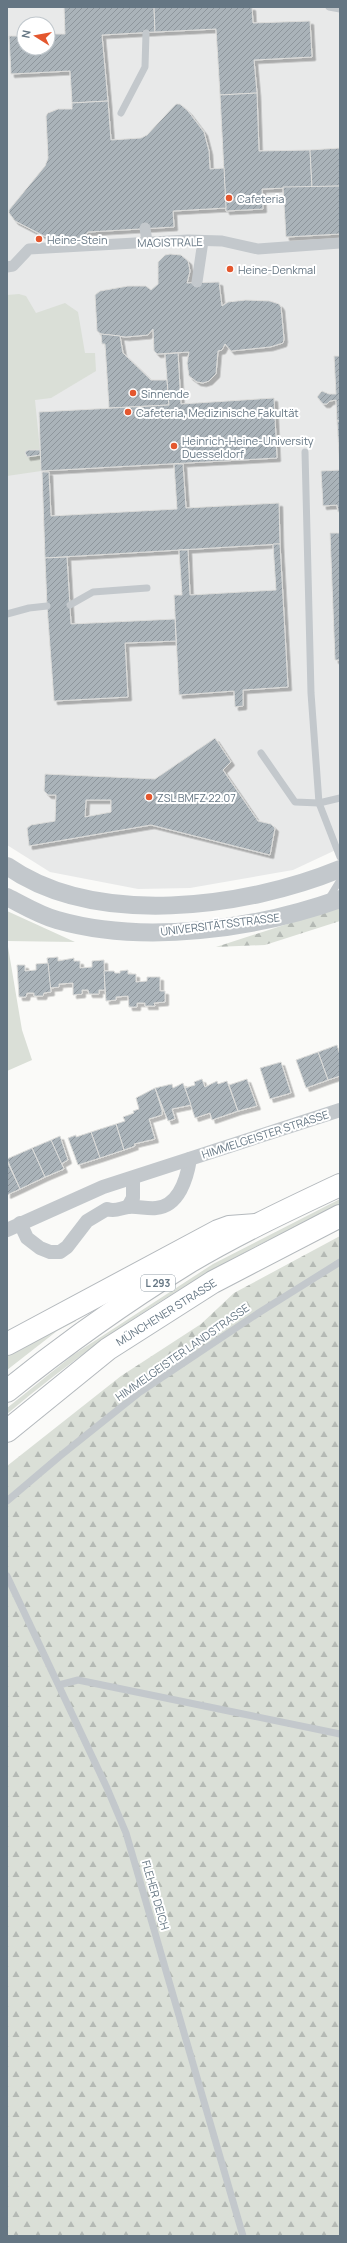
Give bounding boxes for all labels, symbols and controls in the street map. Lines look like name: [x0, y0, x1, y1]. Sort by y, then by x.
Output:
north arrow: [16, 16, 56, 56]
text: N: [18, 29, 34, 39]
place label: Cafeteria: [237, 191, 284, 206]
marker: Cafeteria: [224, 193, 234, 203]
place label: Heine-Stein: [47, 232, 108, 247]
marker: Heine-Stein: [34, 234, 44, 244]
street label: MAGISTRALE: [137, 234, 203, 250]
place label: Heine-Denkmal: [238, 262, 316, 277]
marker: Heine-Denkmal: [225, 264, 235, 274]
place label: Sinnende: [141, 386, 190, 401]
marker: Sinnende: [128, 388, 138, 398]
place label: Cafeteria, Medizinische Fakultät: [136, 405, 299, 420]
marker: Cafeteria, Medizinische Fakultät: [123, 407, 133, 417]
place label: Heinrich-Heine-University Duesseldorf: [182, 433, 314, 461]
marker: Heinrich-Heine-University Duesseldorf: [169, 441, 179, 451]
place label: ZSL BMFZ 22.07: [157, 790, 236, 805]
marker: ZSL BMFZ 22.07: [144, 792, 154, 802]
street label: UNIVERSITÄTSSTRASSE: [159, 909, 281, 939]
street label: HIMMELGEISTER STRASSE: [200, 1106, 330, 1162]
street label: MÜNCHENER STRASSE: [113, 1275, 219, 1349]
road number: L 293: [141, 1275, 175, 1291]
street label: HIMMELGEISTER LANDSTRASSE: [112, 1300, 252, 1404]
street label: FLEHER DEICH: [139, 1858, 173, 1932]

